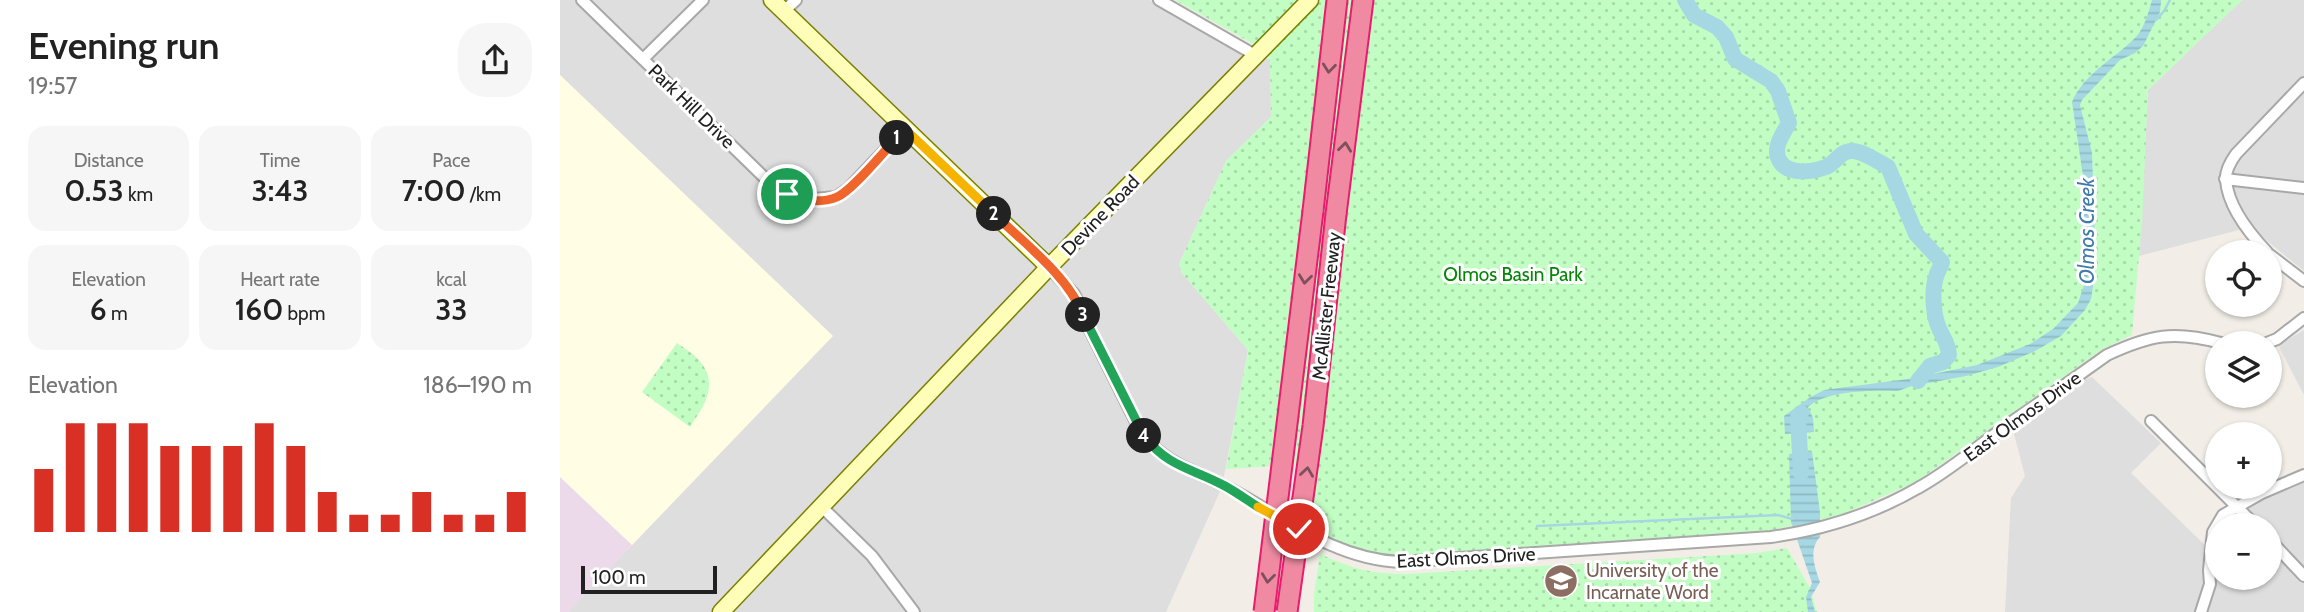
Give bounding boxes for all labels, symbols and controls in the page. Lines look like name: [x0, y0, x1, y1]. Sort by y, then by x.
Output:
text: Evening run: [28, 22, 220, 69]
button: share: [458, 23, 532, 97]
street label: Park Hill Drive: [644, 59, 740, 154]
one-way arrow: [1322, 62, 1337, 74]
text: 19:57: [28, 72, 77, 100]
pin: 1: [880, 120, 914, 156]
text: 1: [893, 126, 900, 149]
one-way arrow: [1337, 141, 1352, 153]
text: Distance: [74, 149, 144, 172]
text: Time: [260, 149, 300, 172]
text: Pace: [432, 149, 470, 172]
pin: [757, 164, 817, 224]
street label: Devine Road: [1056, 170, 1144, 260]
text: 0.53: [64, 172, 124, 209]
text: 3:43: [251, 172, 309, 209]
text: 7:00: [402, 172, 465, 209]
icon: arrive: [768, 175, 806, 213]
water label: Olmos Creek: [2074, 177, 2099, 284]
text: km: [124, 183, 153, 206]
text: /km: [465, 183, 501, 206]
pin: 2: [976, 196, 1012, 232]
text: 2: [988, 202, 999, 225]
street label: McAllister Freeway: [1307, 230, 1346, 381]
map controls: [2205, 240, 2282, 590]
button: locate: [2205, 240, 2282, 317]
park label: Olmos Basin Park: [1443, 263, 1583, 286]
text: Elevation: [72, 268, 146, 291]
text: Heart rate: [240, 268, 320, 291]
text: kcal: [436, 268, 466, 291]
one-way arrow: [1297, 273, 1312, 285]
text: 6: [90, 291, 107, 328]
text: 160: [235, 291, 283, 328]
text: 33: [435, 291, 468, 328]
pin: 3: [1065, 298, 1100, 332]
text: m: [107, 302, 128, 325]
text: bpm: [283, 302, 325, 325]
text: 3: [1077, 303, 1088, 326]
button: layers: [2205, 331, 2282, 408]
street label: East Olmos Drive: [1959, 366, 2086, 467]
text: Elevation: [28, 371, 118, 399]
text: 186–190 m: [423, 371, 532, 399]
pin: 4: [1126, 418, 1162, 453]
button: +: [2205, 422, 2282, 499]
text: 4: [1138, 424, 1149, 447]
one-way arrow: [1299, 466, 1314, 477]
pin: [1269, 499, 1329, 559]
icon: check: [1280, 510, 1318, 548]
button: −: [2205, 513, 2282, 590]
street label: East Olmos Drive: [1396, 542, 1536, 573]
place label: University of the Incarnate Word: [1586, 559, 1719, 604]
school or university icon: University of the Incarnate Word: [1542, 562, 1580, 600]
scale bar: [581, 563, 718, 595]
text: 100 m: [592, 566, 646, 589]
one-way arrow: [1260, 572, 1275, 584]

